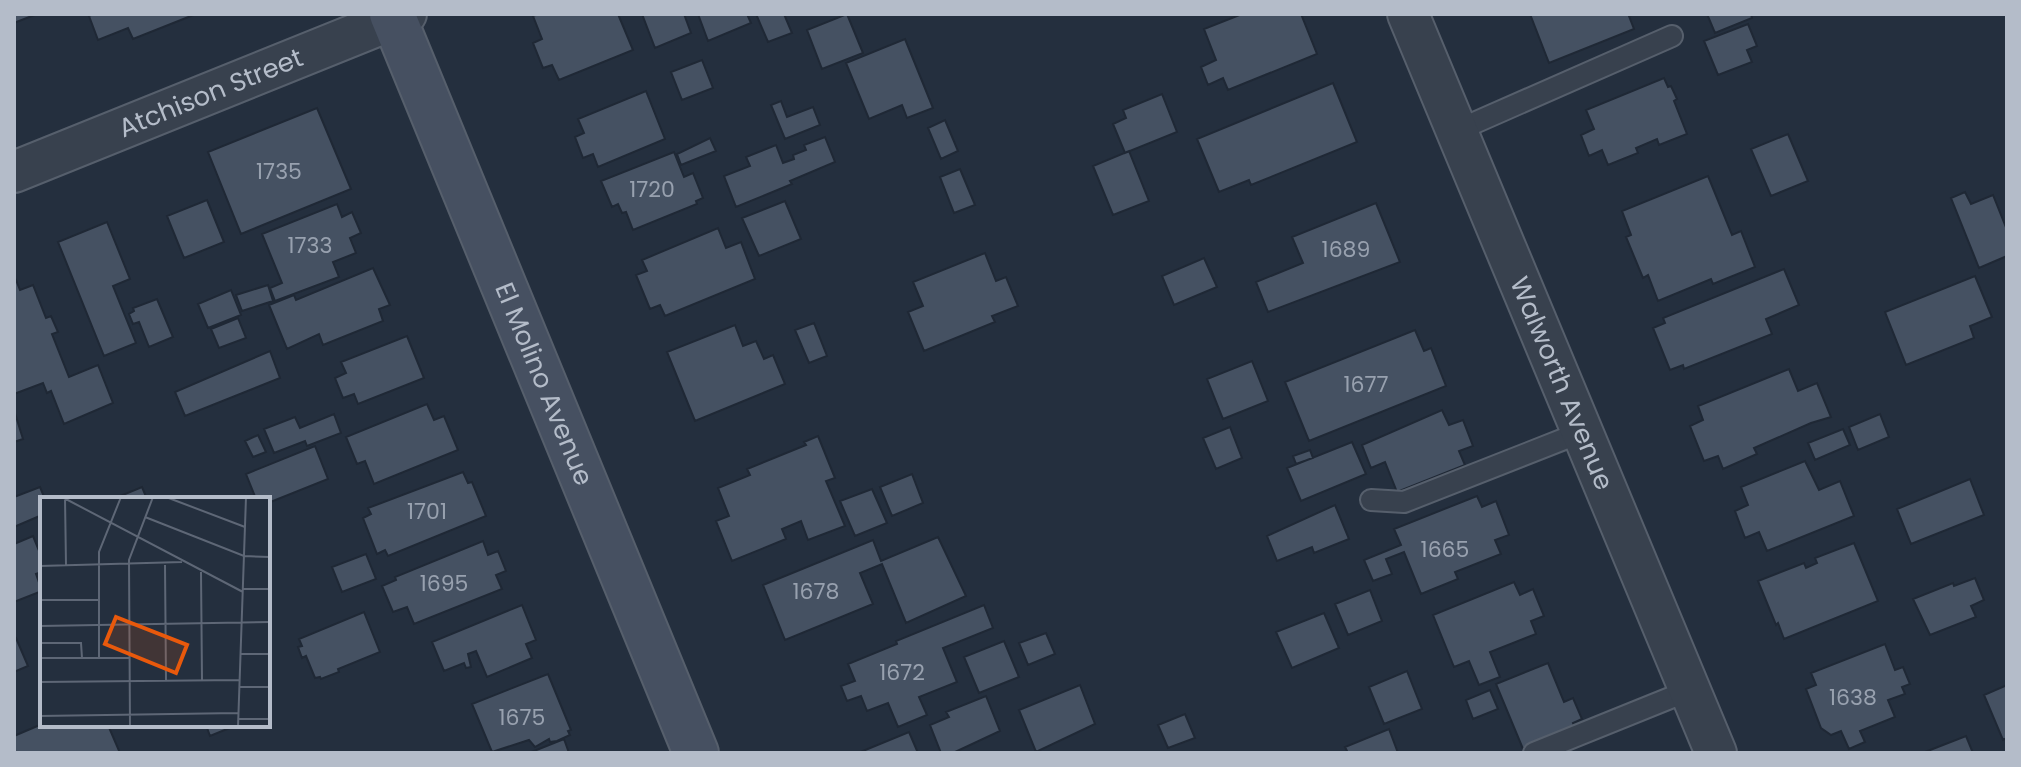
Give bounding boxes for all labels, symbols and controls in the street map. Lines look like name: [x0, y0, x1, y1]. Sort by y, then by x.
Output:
street label: Atchison Street: [113, 39, 308, 146]
house number: 1735: [256, 156, 302, 187]
house number: 1720: [629, 174, 675, 205]
house number: 1733: [288, 230, 332, 261]
house number: 1689: [1322, 234, 1370, 265]
street label: Walworth Avenue: [1501, 271, 1622, 495]
street label: El Molino Avenue: [486, 277, 602, 491]
house number: 1677: [1343, 369, 1389, 400]
house number: 1701: [407, 496, 447, 527]
inset map: [40, 497, 270, 727]
house number: 1665: [1421, 534, 1469, 565]
house number: 1695: [420, 568, 468, 599]
house number: 1678: [793, 576, 839, 607]
house number: 1672: [879, 657, 925, 688]
house number: 1638: [1829, 682, 1877, 713]
house number: 1675: [499, 702, 545, 733]

